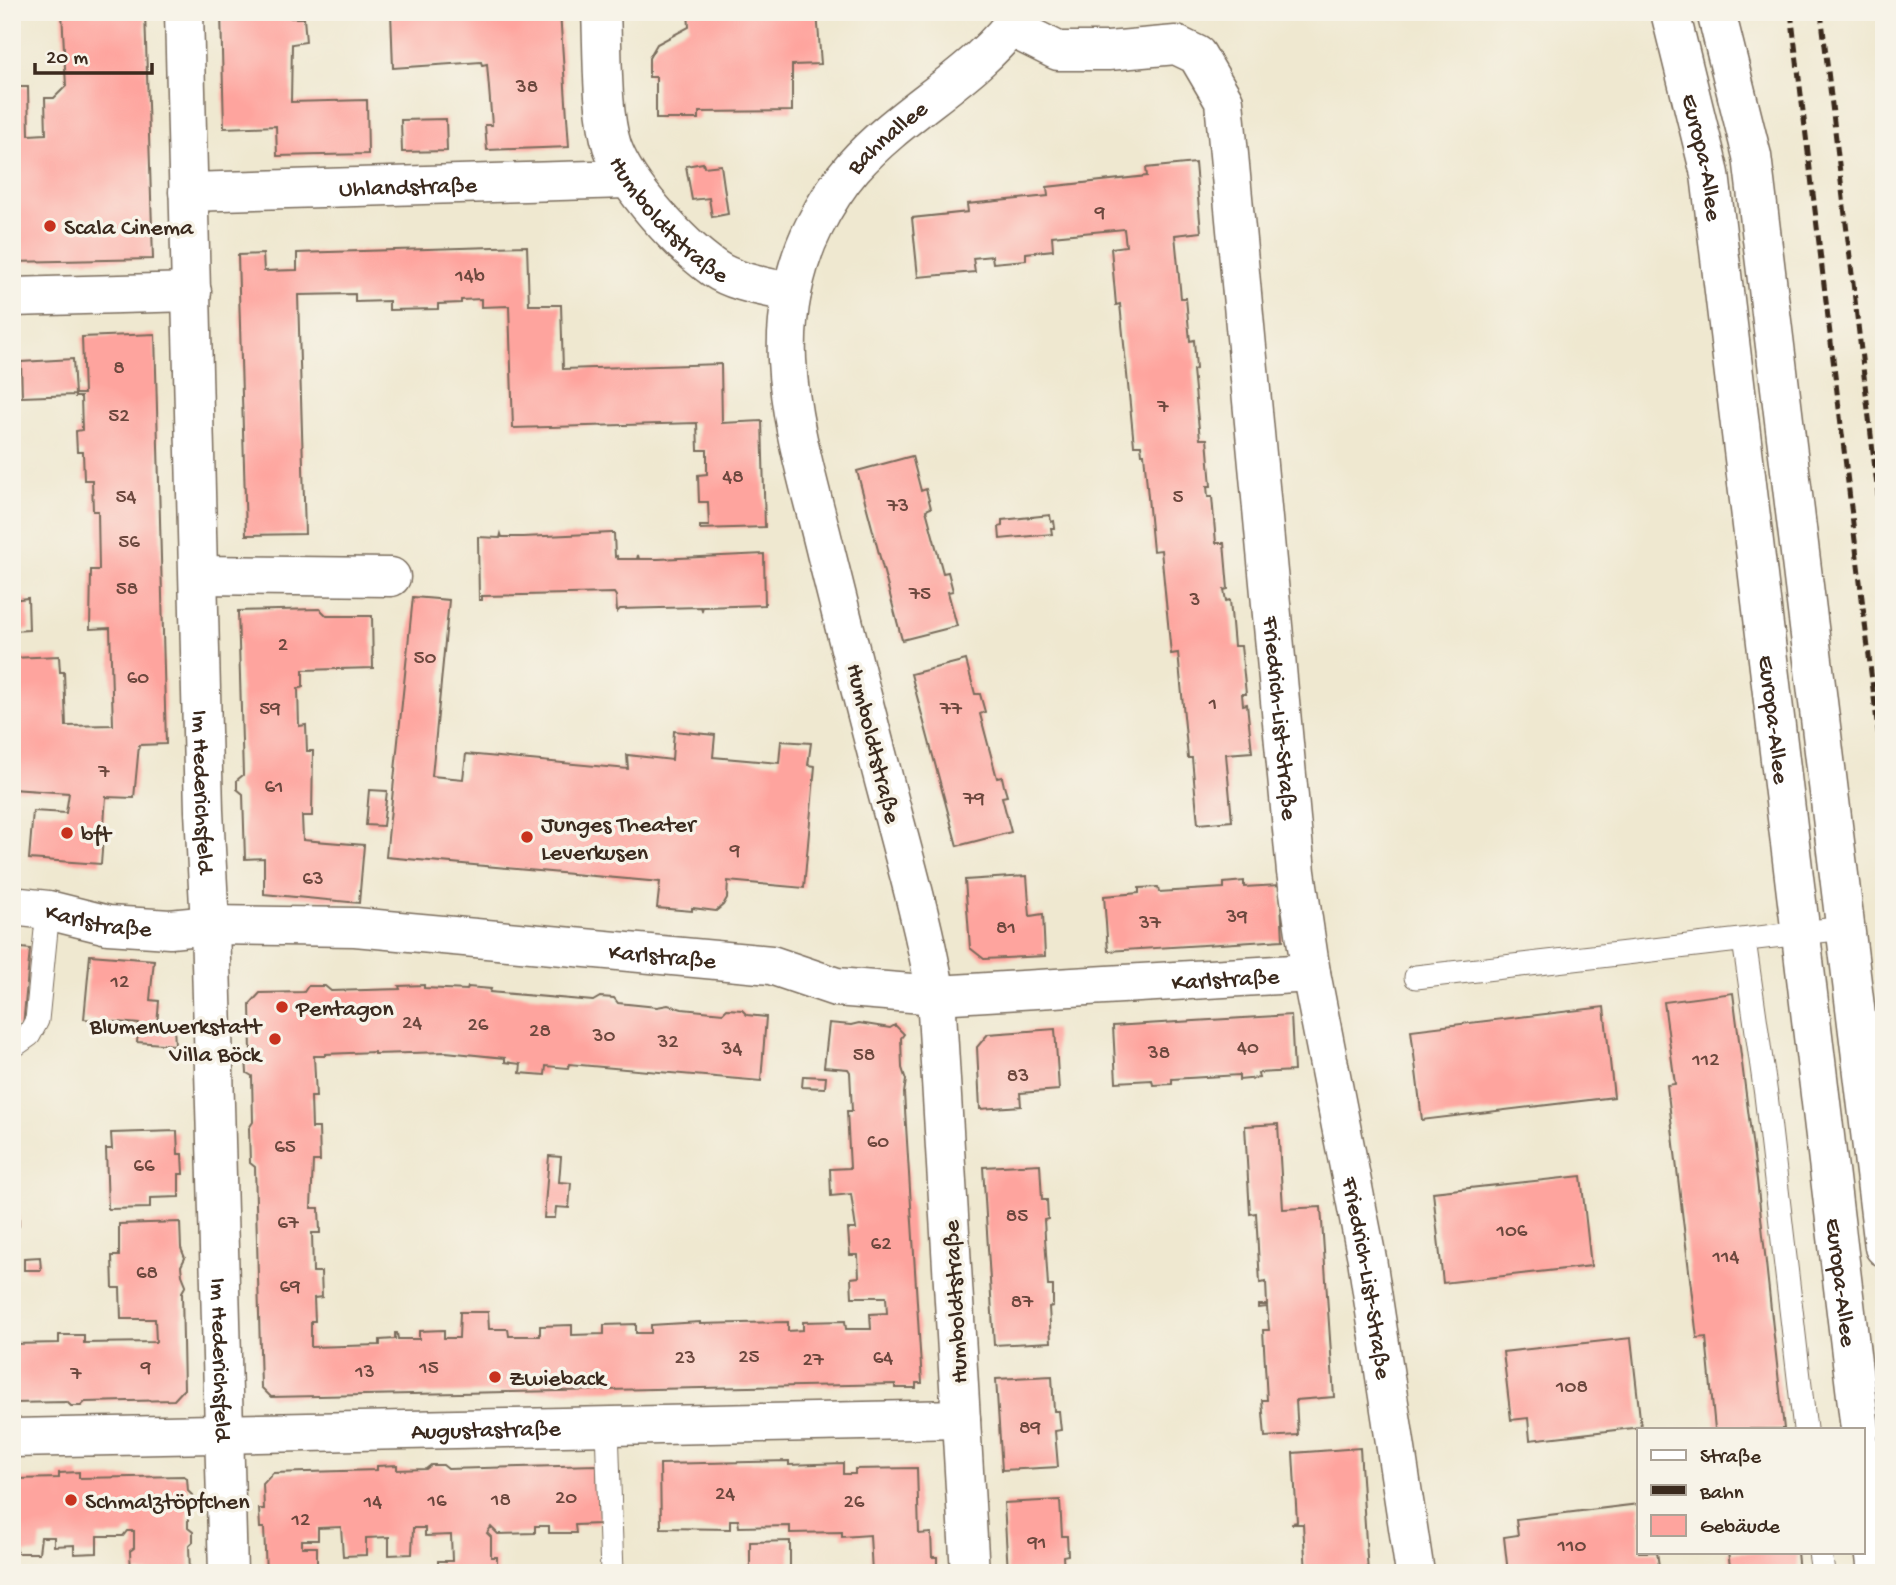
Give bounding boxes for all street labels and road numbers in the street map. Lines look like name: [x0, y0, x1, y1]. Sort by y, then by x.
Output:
street label: Europa-Allee: [1673, 91, 1727, 223]
street label: Bahnallee: [841, 95, 935, 183]
street label: Humboldtstraße: [601, 152, 733, 292]
street label: Uhlandstraße: [338, 172, 478, 206]
street label: Friedrich-List-Straße: [1254, 614, 1302, 822]
street label: Europa-Allee: [1750, 654, 1794, 786]
street label: Humboldtstraße: [838, 661, 906, 827]
street label: Im Hederichsfeld: [183, 710, 218, 876]
street label: Karlstraße: [42, 899, 153, 946]
street label: Karlstraße: [607, 939, 718, 978]
street label: Karlstraße: [1171, 964, 1281, 999]
street label: Friedrich-List-Straße: [1333, 1174, 1396, 1382]
street label: Europa-Allee: [1817, 1217, 1861, 1349]
street label: Humboldtstraße: [939, 1219, 976, 1384]
street label: Im Hederichsfeld: [202, 1277, 235, 1444]
street label: Augustastraße: [411, 1416, 562, 1448]

